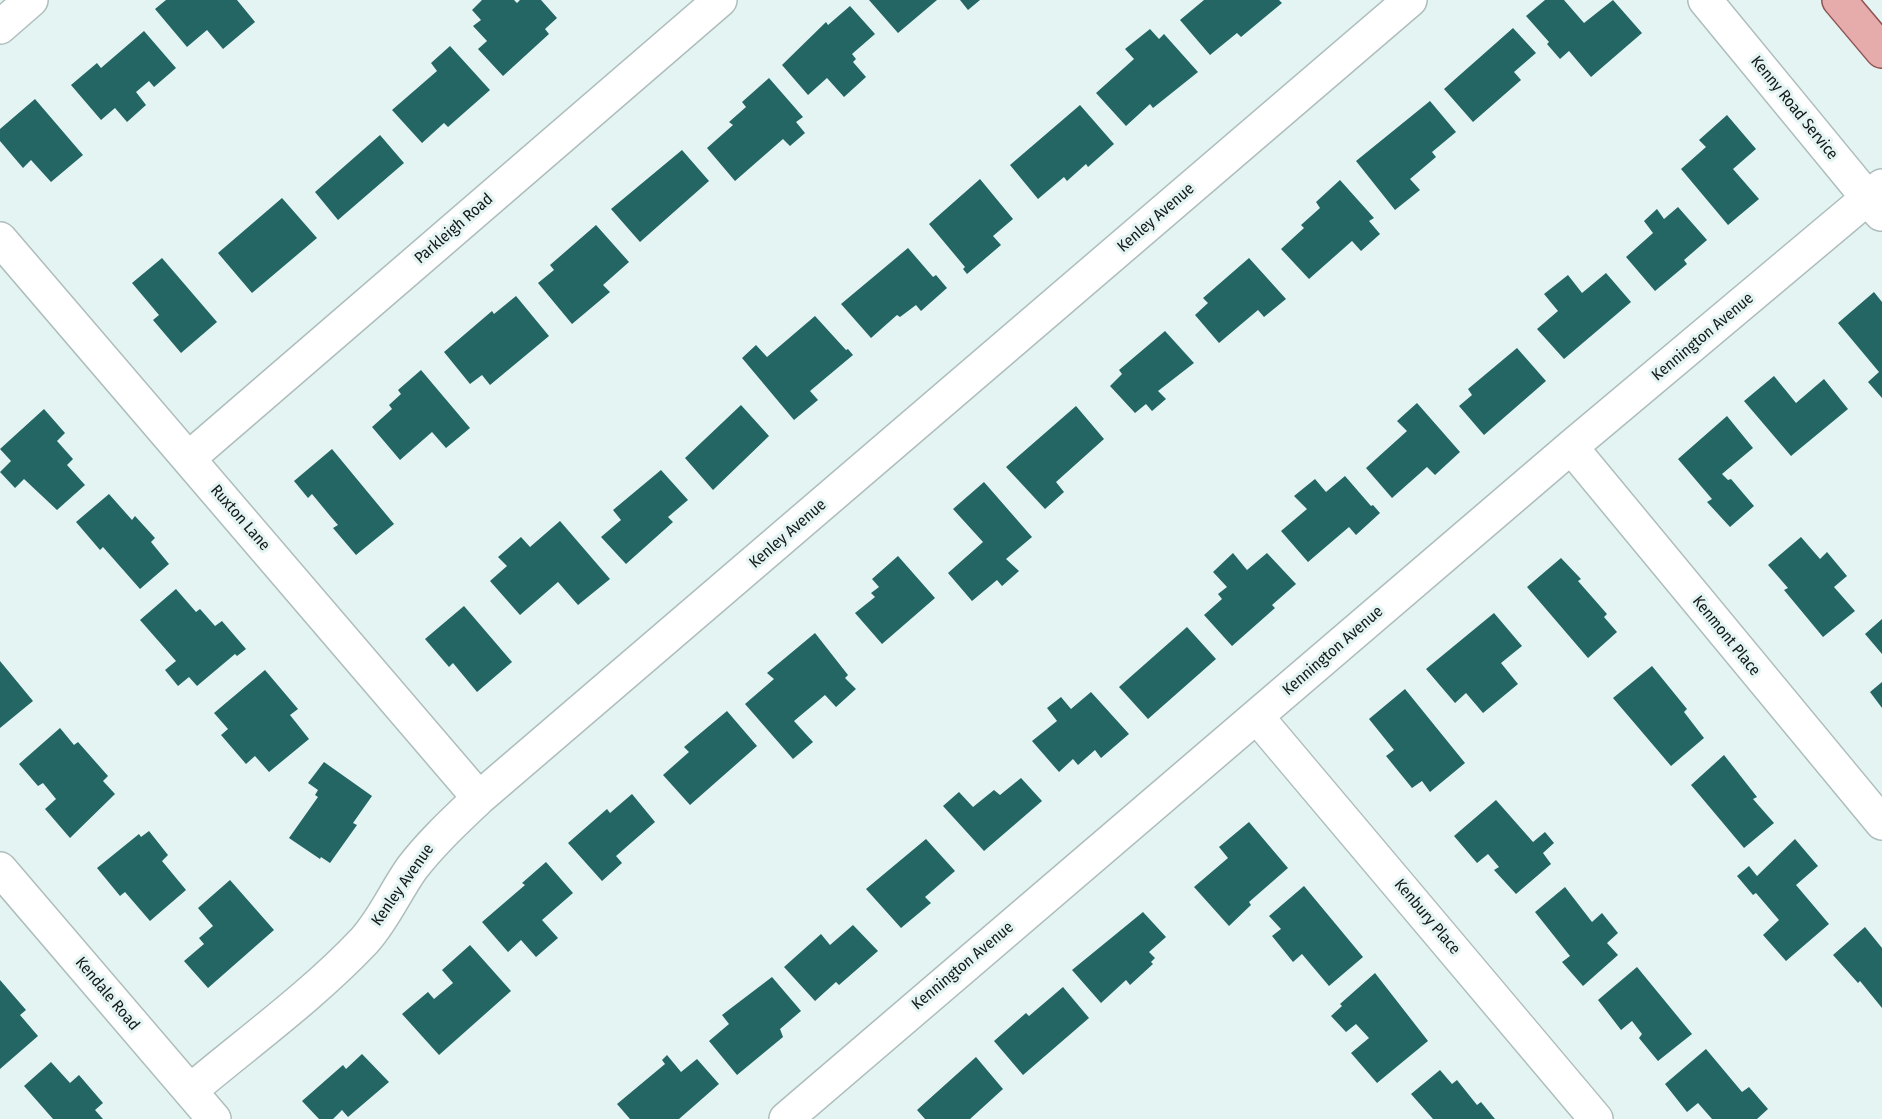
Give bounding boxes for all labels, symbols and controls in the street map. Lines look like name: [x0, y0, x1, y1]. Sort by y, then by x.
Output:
street label: Kenny Road Service: [1746, 52, 1842, 164]
street label: Kenley Avenue: [1114, 179, 1198, 257]
street label: Parkleigh Road: [411, 190, 497, 268]
street label: Kennington Avenue: [1648, 289, 1758, 385]
street label: Ruxton Lane: [206, 481, 274, 555]
street label: Kenley Avenue: [746, 495, 830, 573]
street label: Kenmont Place: [1688, 592, 1764, 680]
street label: Kennington Avenue: [1279, 602, 1387, 700]
street label: Kenley Avenue: [368, 840, 438, 930]
street label: Kenbury Place: [1390, 875, 1464, 959]
street label: Kennington Avenue: [908, 918, 1018, 1014]
street label: Kendale Road: [71, 953, 143, 1035]

